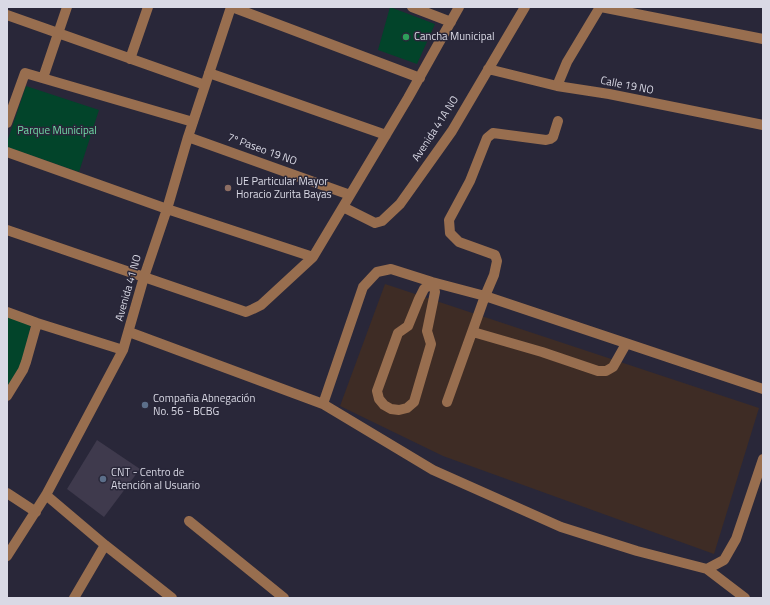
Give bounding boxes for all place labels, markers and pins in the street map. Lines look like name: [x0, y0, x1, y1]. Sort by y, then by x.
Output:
place label: Cancha Municipal: [414, 30, 494, 44]
marker: Cancha Municipal: [401, 32, 411, 42]
place label: UE Particular Mayor Horacio Zurita Bayas: [236, 175, 332, 201]
marker: UE Particular Mayor Horacio Zurita Bayas: [223, 183, 233, 193]
place label: Compañia Abnegación No. 56 - BCBG: [153, 392, 255, 418]
marker: Compañia Abnegación No. 56 - BCBG: [140, 400, 150, 410]
place label: CNT - Centro de Atención al Usuario: [111, 466, 200, 492]
marker: CNT - Centro de Atención al Usuario: [98, 474, 108, 484]

